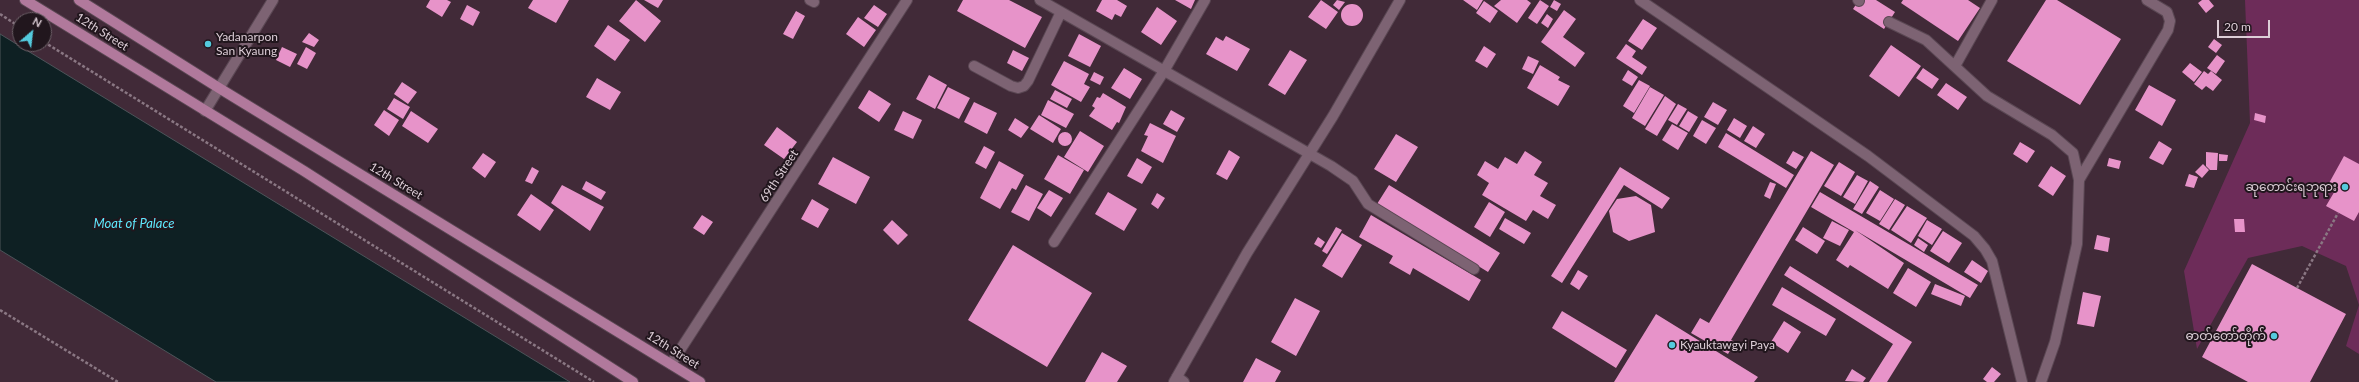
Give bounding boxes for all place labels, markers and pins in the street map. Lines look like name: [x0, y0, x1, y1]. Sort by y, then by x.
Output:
place label: Yadanarpon San Kyaung: [216, 30, 278, 58]
marker: Yadanarpon San Kyaung: [203, 39, 213, 49]
place label: ဆုတောင်းရဘုရား: [2246, 180, 2337, 194]
marker: ဆုတောင်းရဘုရား: [2340, 182, 2350, 192]
place label: ဓာတ်တော်တိုက်: [2186, 329, 2266, 343]
marker: ဓာတ်တော်တိုက်: [2269, 331, 2279, 341]
place label: Kyauktawgyi Paya: [1680, 338, 1775, 352]
marker: Kyauktawgyi Paya: [1667, 340, 1677, 350]

